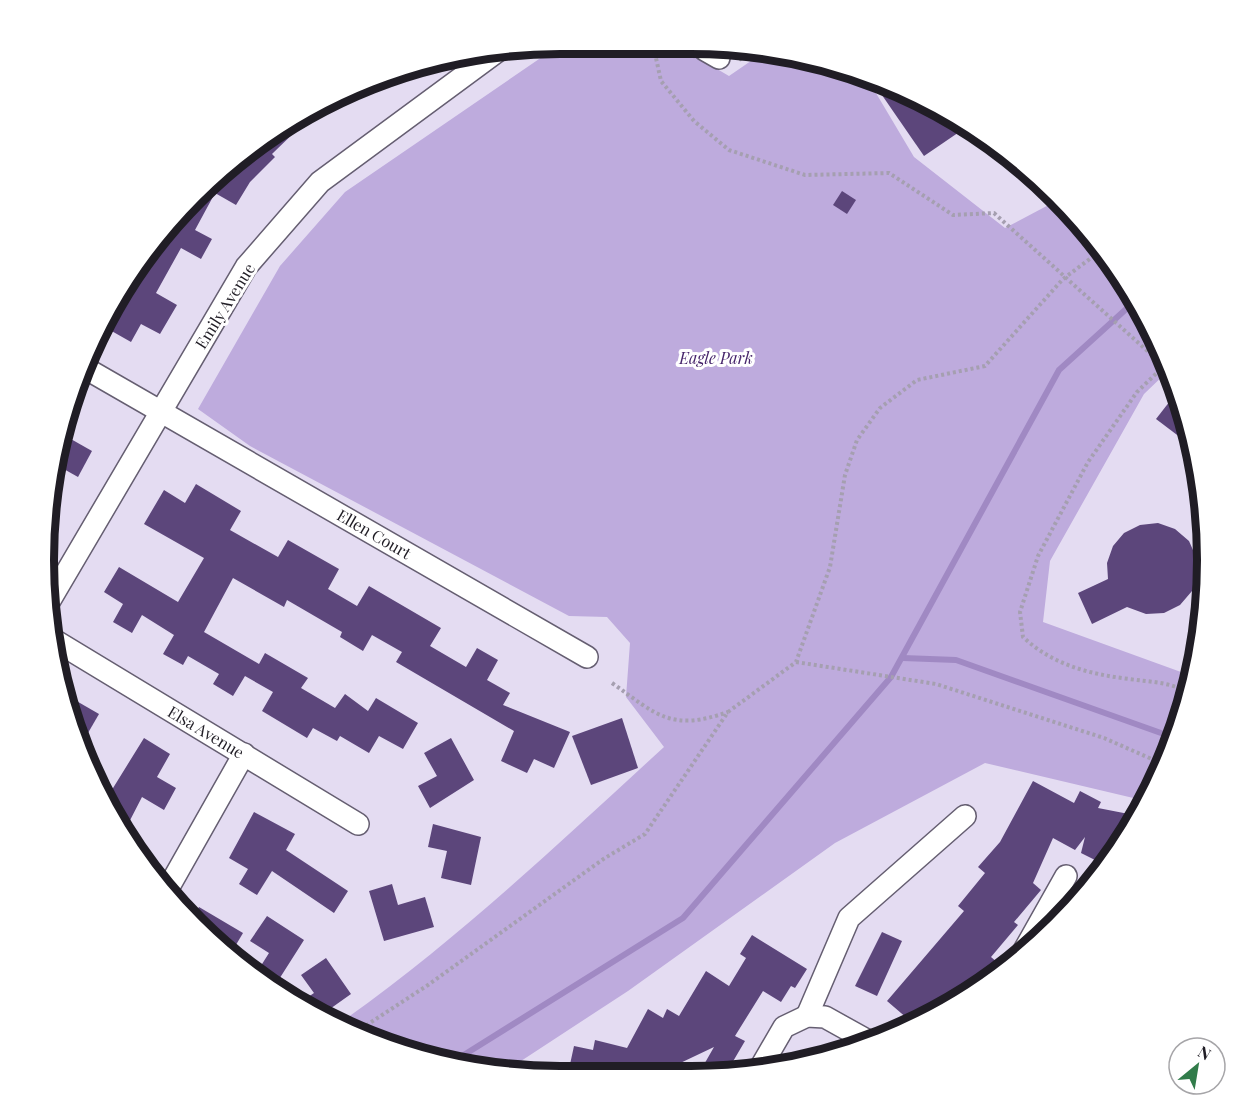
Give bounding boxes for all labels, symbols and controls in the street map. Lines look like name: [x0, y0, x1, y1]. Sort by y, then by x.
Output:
street label: Emily Avenue: [190, 259, 259, 352]
park label: Eagle Park: [678, 347, 753, 368]
street label: Ellen Court: [333, 504, 415, 563]
street label: Elsa Avenue: [164, 701, 248, 763]
north arrow: [1167, 1036, 1227, 1096]
text: N: [1194, 1041, 1215, 1065]

